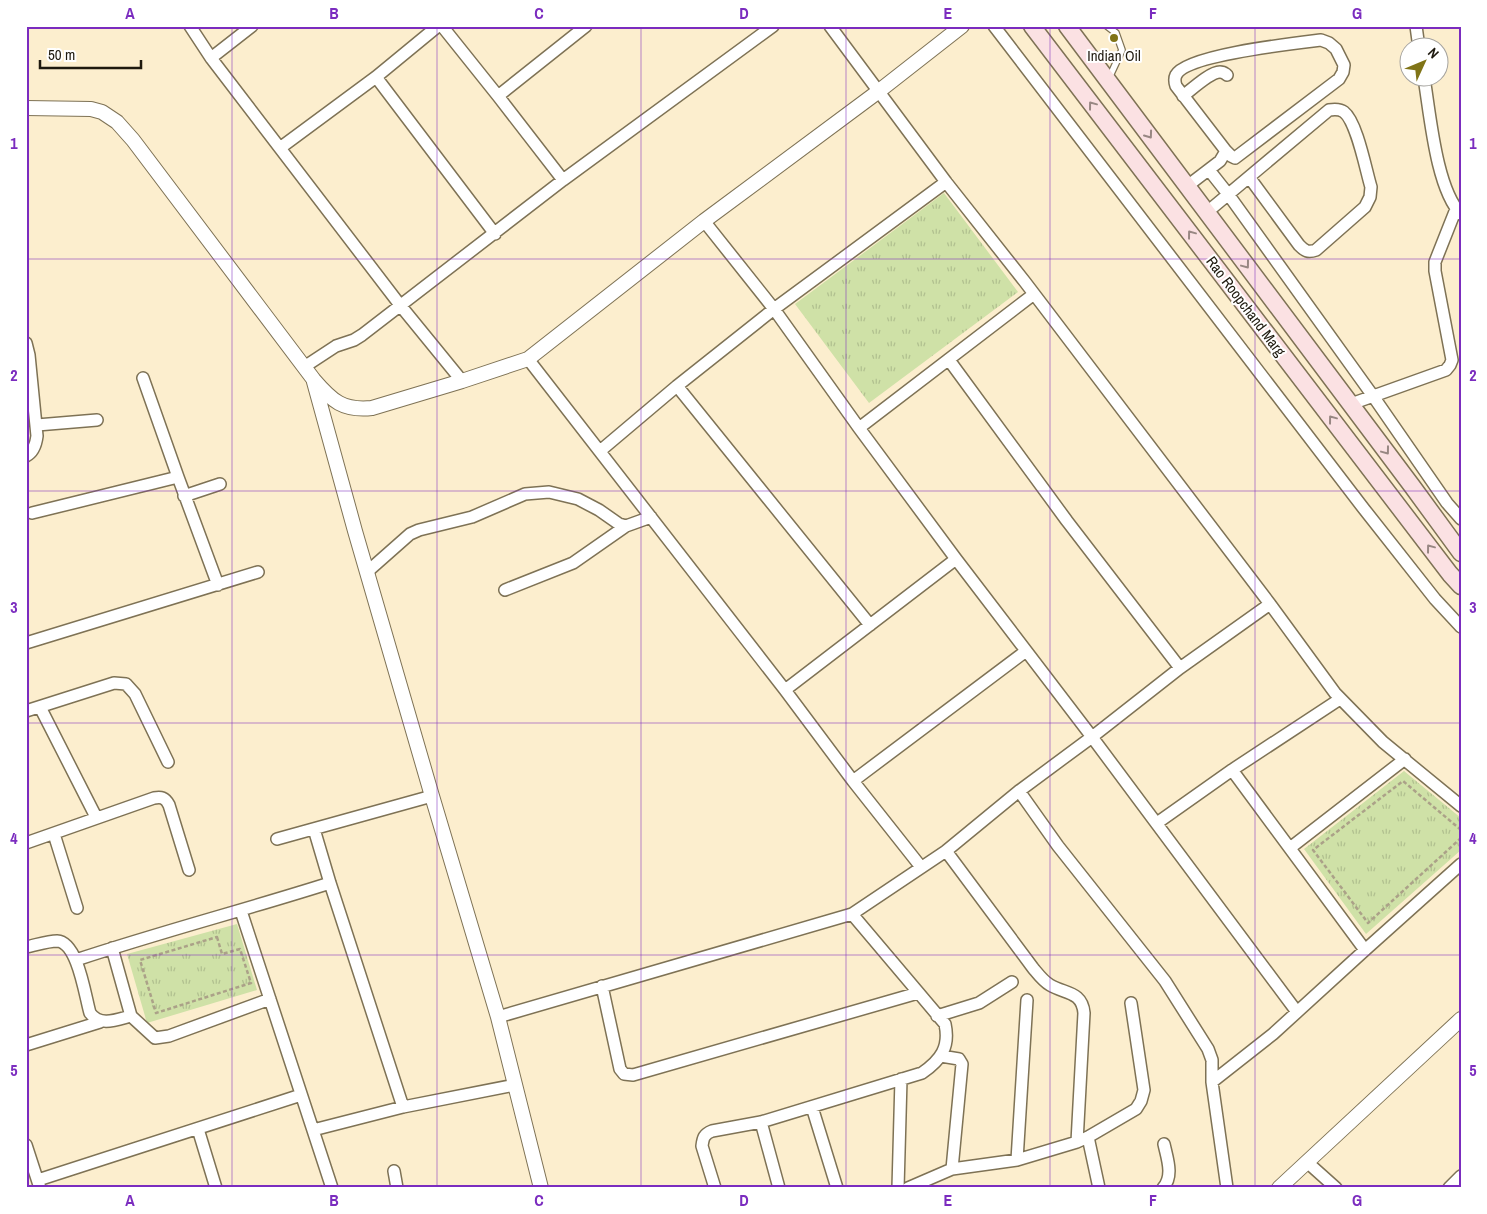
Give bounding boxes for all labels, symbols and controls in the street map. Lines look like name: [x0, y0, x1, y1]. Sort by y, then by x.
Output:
text: A: [125, 2, 135, 24]
text: B: [329, 2, 339, 24]
text: C: [534, 2, 544, 24]
text: D: [739, 2, 749, 24]
text: E: [944, 2, 953, 24]
text: F: [1149, 2, 1157, 24]
text: G: [1352, 2, 1362, 24]
marker: Indian Oil: [1108, 32, 1120, 44]
scale bar: [40, 38, 141, 70]
north arrow: [1400, 38, 1450, 88]
text: 50 m: [48, 44, 75, 65]
text: N: [1424, 44, 1443, 62]
place label: Indian Oil: [1087, 45, 1141, 66]
one-way arrow: [1090, 102, 1098, 111]
one-way arrow: [1143, 129, 1151, 138]
text: 1: [10, 132, 18, 154]
text: 1: [1469, 132, 1477, 154]
one-way arrow: [1188, 230, 1197, 240]
street label: Rao Roopchand Marg: [1201, 252, 1291, 360]
one-way arrow: [1240, 259, 1248, 268]
text: 2: [10, 364, 18, 386]
text: 2: [1469, 364, 1477, 386]
one-way arrow: [1329, 415, 1338, 425]
one-way arrow: [1380, 445, 1389, 455]
one-way arrow: [1428, 545, 1436, 554]
text: 3: [10, 596, 18, 618]
text: 3: [1469, 596, 1477, 618]
text: 4: [10, 827, 18, 849]
text: 4: [1469, 827, 1477, 849]
text: 5: [10, 1059, 18, 1081]
text: 5: [1469, 1059, 1477, 1081]
text: A: [125, 1189, 135, 1211]
text: B: [329, 1189, 339, 1211]
text: C: [534, 1189, 544, 1211]
text: D: [739, 1189, 749, 1211]
text: E: [944, 1189, 953, 1211]
text: F: [1149, 1189, 1157, 1211]
text: G: [1352, 1189, 1362, 1211]

